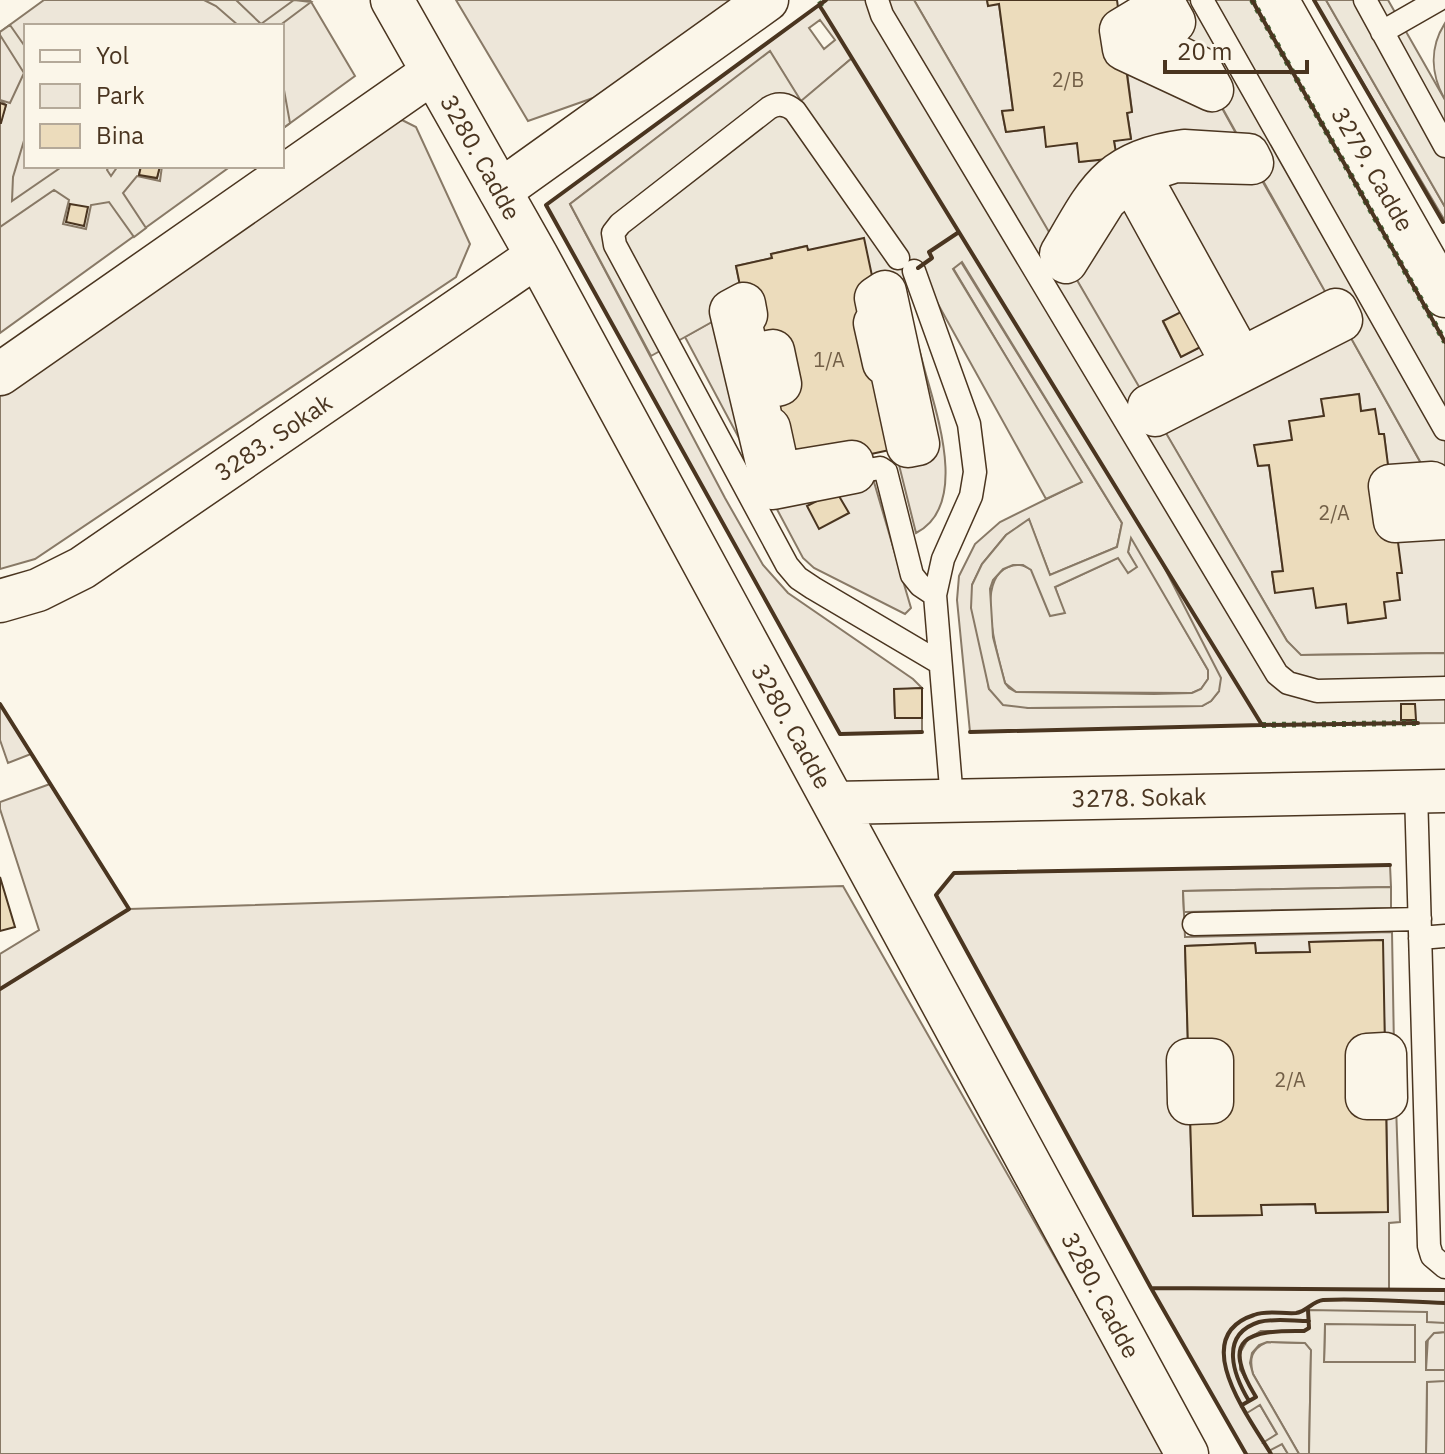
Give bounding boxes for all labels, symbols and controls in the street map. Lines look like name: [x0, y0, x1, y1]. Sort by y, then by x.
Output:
legend: [24, 24, 284, 168]
scale bar: [1165, 24, 1307, 74]
text: 20 m: [1177, 35, 1232, 67]
text: Yol: [96, 39, 129, 71]
house number: 2/B: [1052, 66, 1084, 93]
text: Park: [96, 79, 145, 111]
street label: 3280. Cadde: [433, 89, 529, 225]
street label: 3279. Cadde: [1325, 101, 1421, 237]
text: Bina: [96, 119, 144, 151]
house number: 1/A: [813, 346, 845, 373]
street label: 3283. Sokak: [208, 386, 338, 488]
house number: 2/A: [1318, 499, 1350, 526]
street label: 3280. Cadde: [744, 658, 840, 794]
street label: 3278. Sokak: [1071, 780, 1207, 814]
house number: 2/A: [1274, 1066, 1306, 1093]
street label: 3280. Cadde: [1054, 1226, 1148, 1364]

